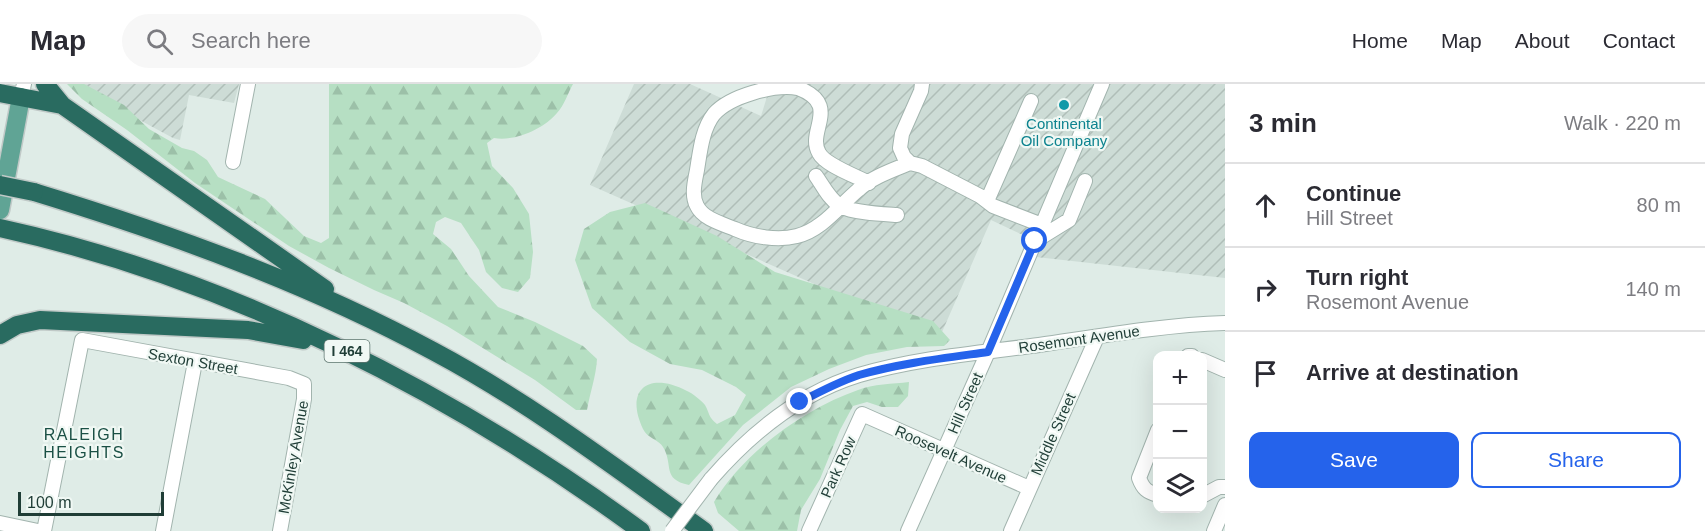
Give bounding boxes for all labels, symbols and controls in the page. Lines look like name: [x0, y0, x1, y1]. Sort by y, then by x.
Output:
search box: [122, 14, 542, 68]
text: Map: [30, 25, 86, 56]
icon: search: [143, 25, 176, 58]
text: Search here: [191, 28, 311, 53]
text: Home: [1352, 29, 1408, 52]
text: Map: [1441, 29, 1482, 52]
text: About: [1515, 29, 1570, 52]
text: Contact: [1603, 29, 1675, 52]
marker: Continental Oil Company: [1057, 98, 1071, 112]
text: 3 min: [1249, 108, 1317, 138]
text: Walk · 220 m: [1564, 112, 1681, 134]
place label: Continental Oil Company: [1021, 115, 1108, 149]
text: Continue: [1306, 181, 1401, 206]
icon: ahead: [1249, 189, 1282, 222]
text: 80 m: [1637, 194, 1681, 216]
text: Hill Street: [1306, 207, 1393, 229]
route start: [1021, 227, 1047, 253]
text: Turn right: [1306, 265, 1408, 290]
icon: right: [1249, 273, 1282, 306]
text: 140 m: [1625, 278, 1681, 300]
text: Rosemont Avenue: [1306, 291, 1469, 313]
street label: Rosemont Avenue: [1017, 322, 1141, 356]
road number: I 464: [324, 340, 370, 362]
street label: Sexton Street: [147, 345, 240, 377]
map controls: [1153, 351, 1207, 513]
button: +: [1153, 351, 1207, 405]
icon: arrive: [1249, 357, 1282, 390]
text: Arrive at destination: [1306, 360, 1519, 385]
street label: Hill Street: [944, 369, 986, 436]
route end: [786, 388, 812, 414]
street label: Middle Street: [1027, 389, 1079, 478]
street label: McKinley Avenue: [275, 399, 311, 515]
button: −: [1153, 405, 1207, 459]
street label: Roosevelt Avenue: [892, 422, 1010, 486]
district label: RALEIGH HEIGHTS: [43, 426, 125, 461]
button: Save: [1249, 432, 1459, 488]
button: Share: [1471, 432, 1681, 488]
street label: Park Row: [817, 434, 859, 500]
button: layers: [1153, 459, 1207, 513]
scale bar: [18, 489, 164, 516]
text: 100 m: [27, 494, 71, 511]

